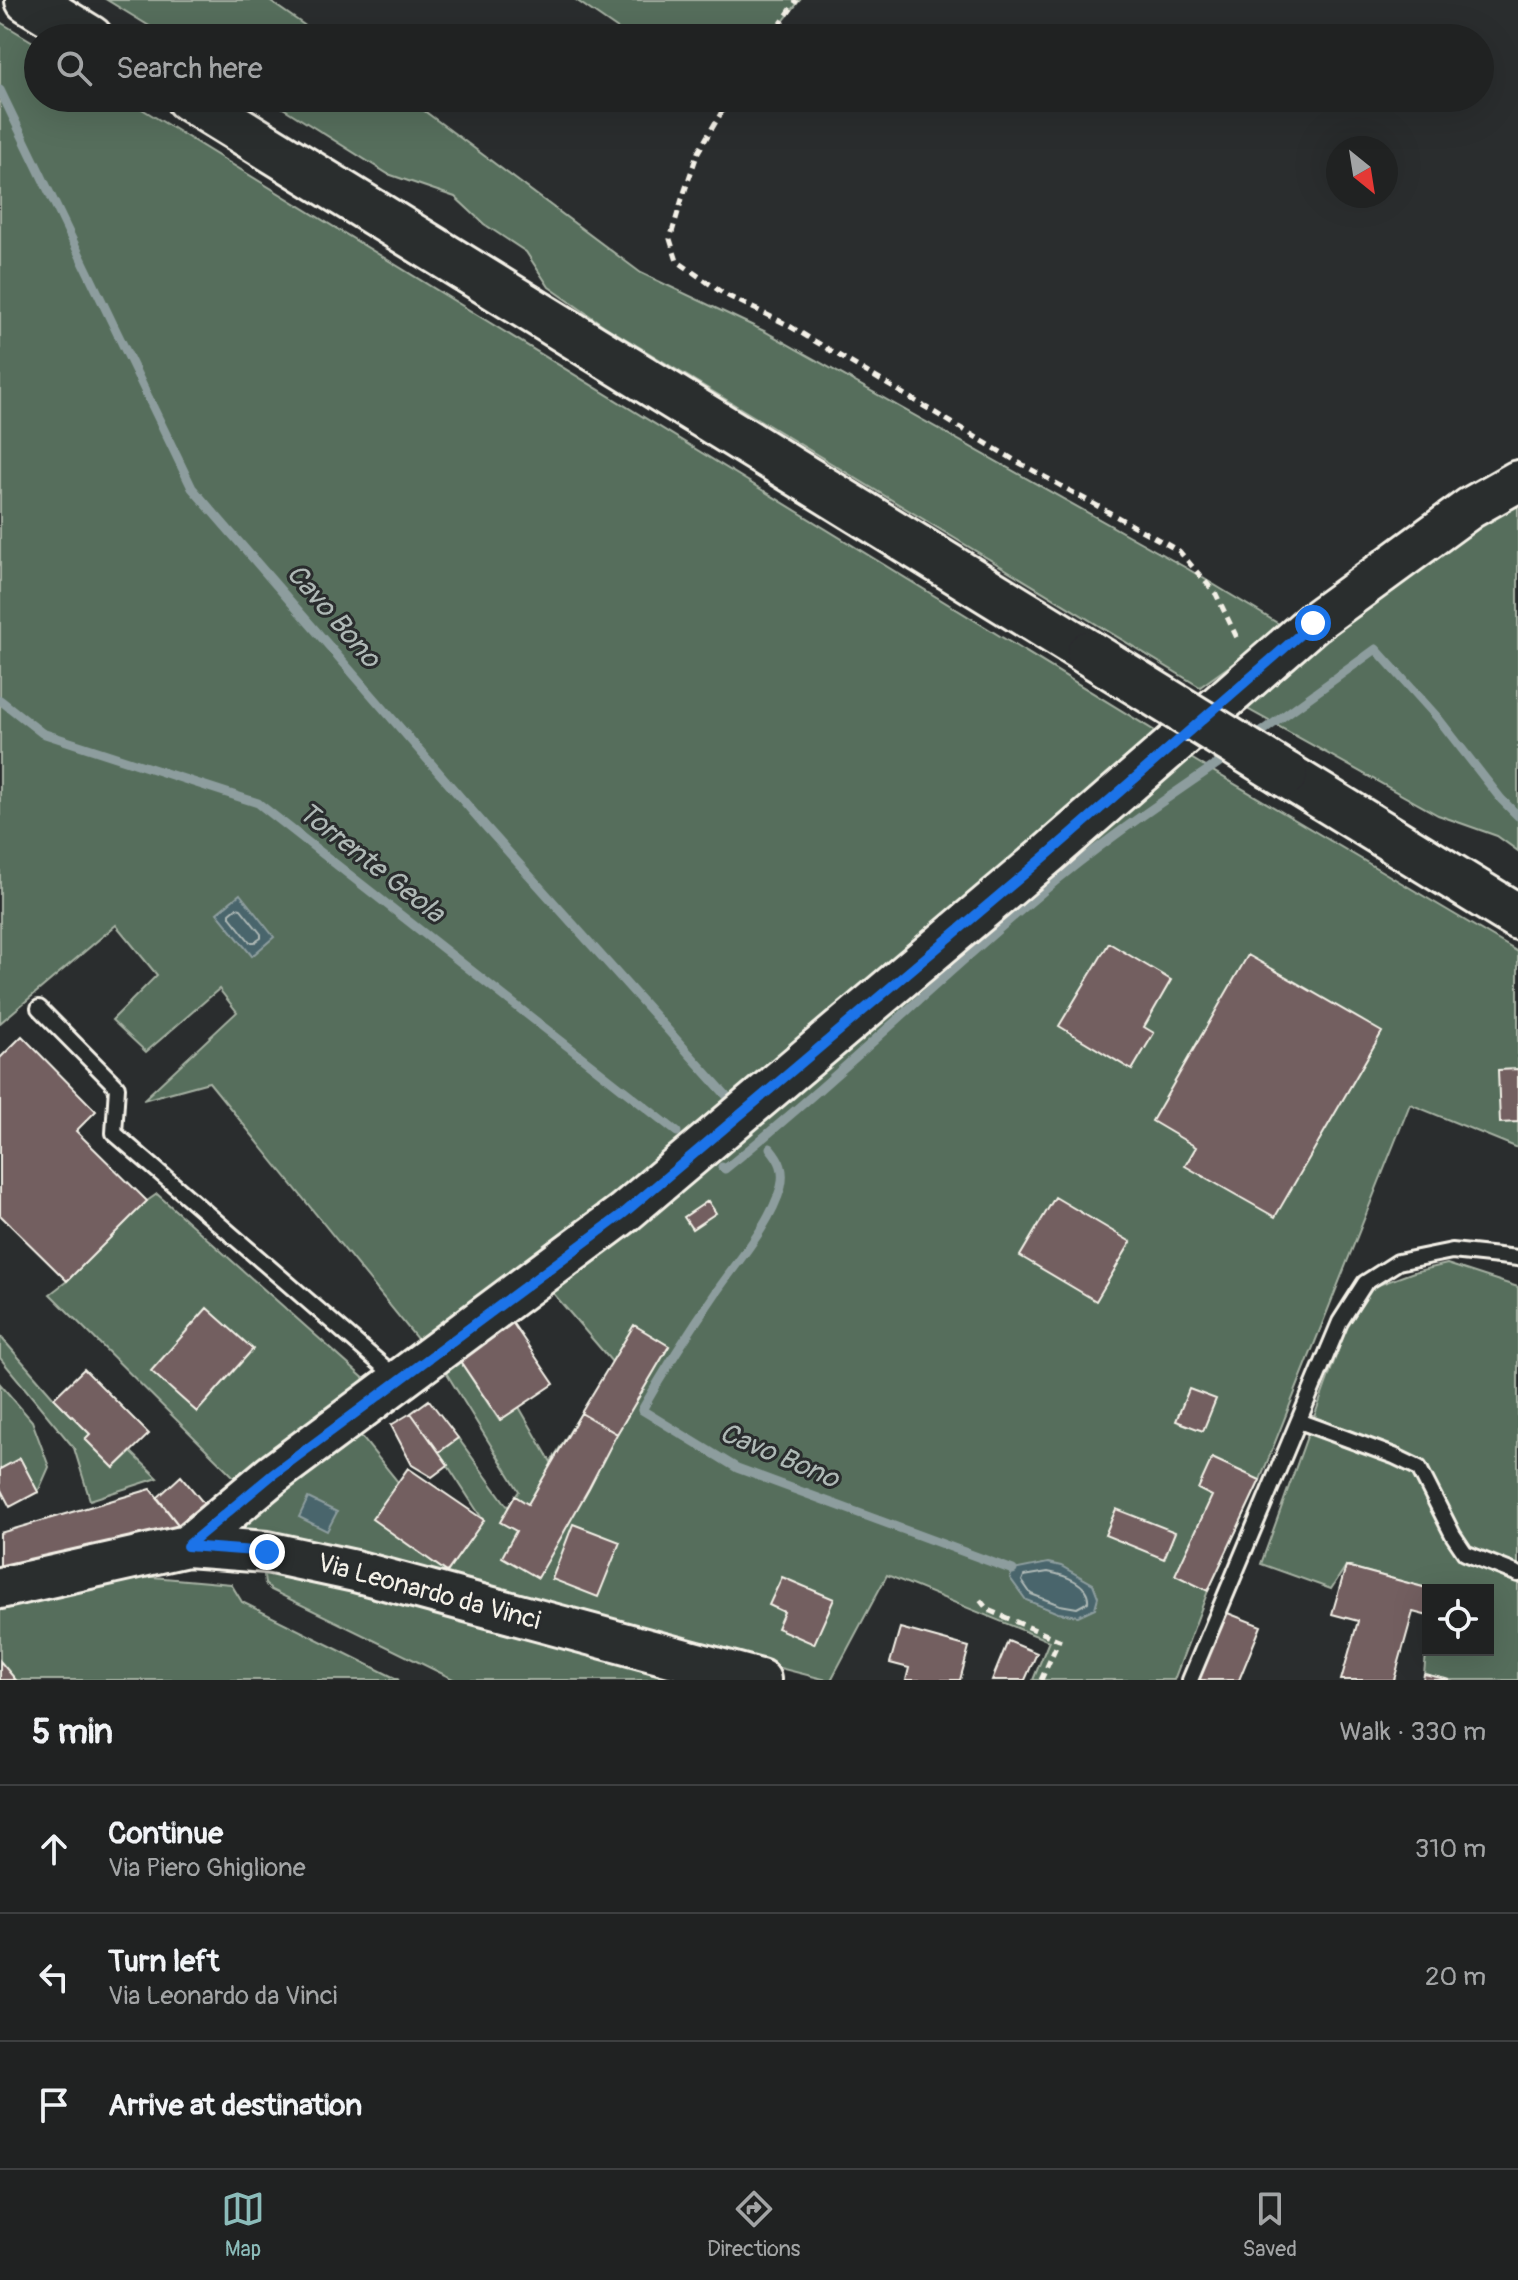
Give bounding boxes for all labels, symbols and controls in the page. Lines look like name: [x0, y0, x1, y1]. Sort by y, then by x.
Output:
search box: [24, 24, 1494, 112]
icon: search: [52, 46, 96, 90]
text: Search here: [116, 50, 263, 87]
north arrow: [1326, 136, 1398, 208]
water label: Cavo Bono: [278, 557, 389, 677]
route start: [1295, 605, 1331, 641]
water label: Torrente Geola: [291, 795, 453, 932]
water label: Cavo Bono: [714, 1415, 846, 1498]
route end: [249, 1534, 285, 1570]
street label: Via Leonardo da Vinci: [314, 1547, 544, 1637]
map controls: [1422, 1584, 1494, 1656]
button: locate: [1422, 1584, 1494, 1656]
text: 5 min: [32, 1711, 113, 1754]
text: Walk · 330 m: [1339, 1716, 1486, 1748]
text: Continue: [108, 1815, 223, 1852]
icon: ahead: [32, 1827, 76, 1871]
text: 310 m: [1415, 1833, 1486, 1865]
text: Via Piero Ghiglione: [108, 1852, 306, 1884]
text: Turn left: [108, 1943, 219, 1980]
icon: left: [32, 1955, 76, 1999]
text: 20 m: [1425, 1961, 1486, 1993]
text: Via Leonardo da Vinci: [108, 1980, 337, 2012]
icon: arrive: [32, 2083, 76, 2127]
text: Arrive at destination: [108, 2087, 362, 2124]
tab: Map: [221, 2187, 265, 2263]
tab: Directions: [707, 2187, 800, 2263]
tab: Saved: [1242, 2187, 1297, 2263]

